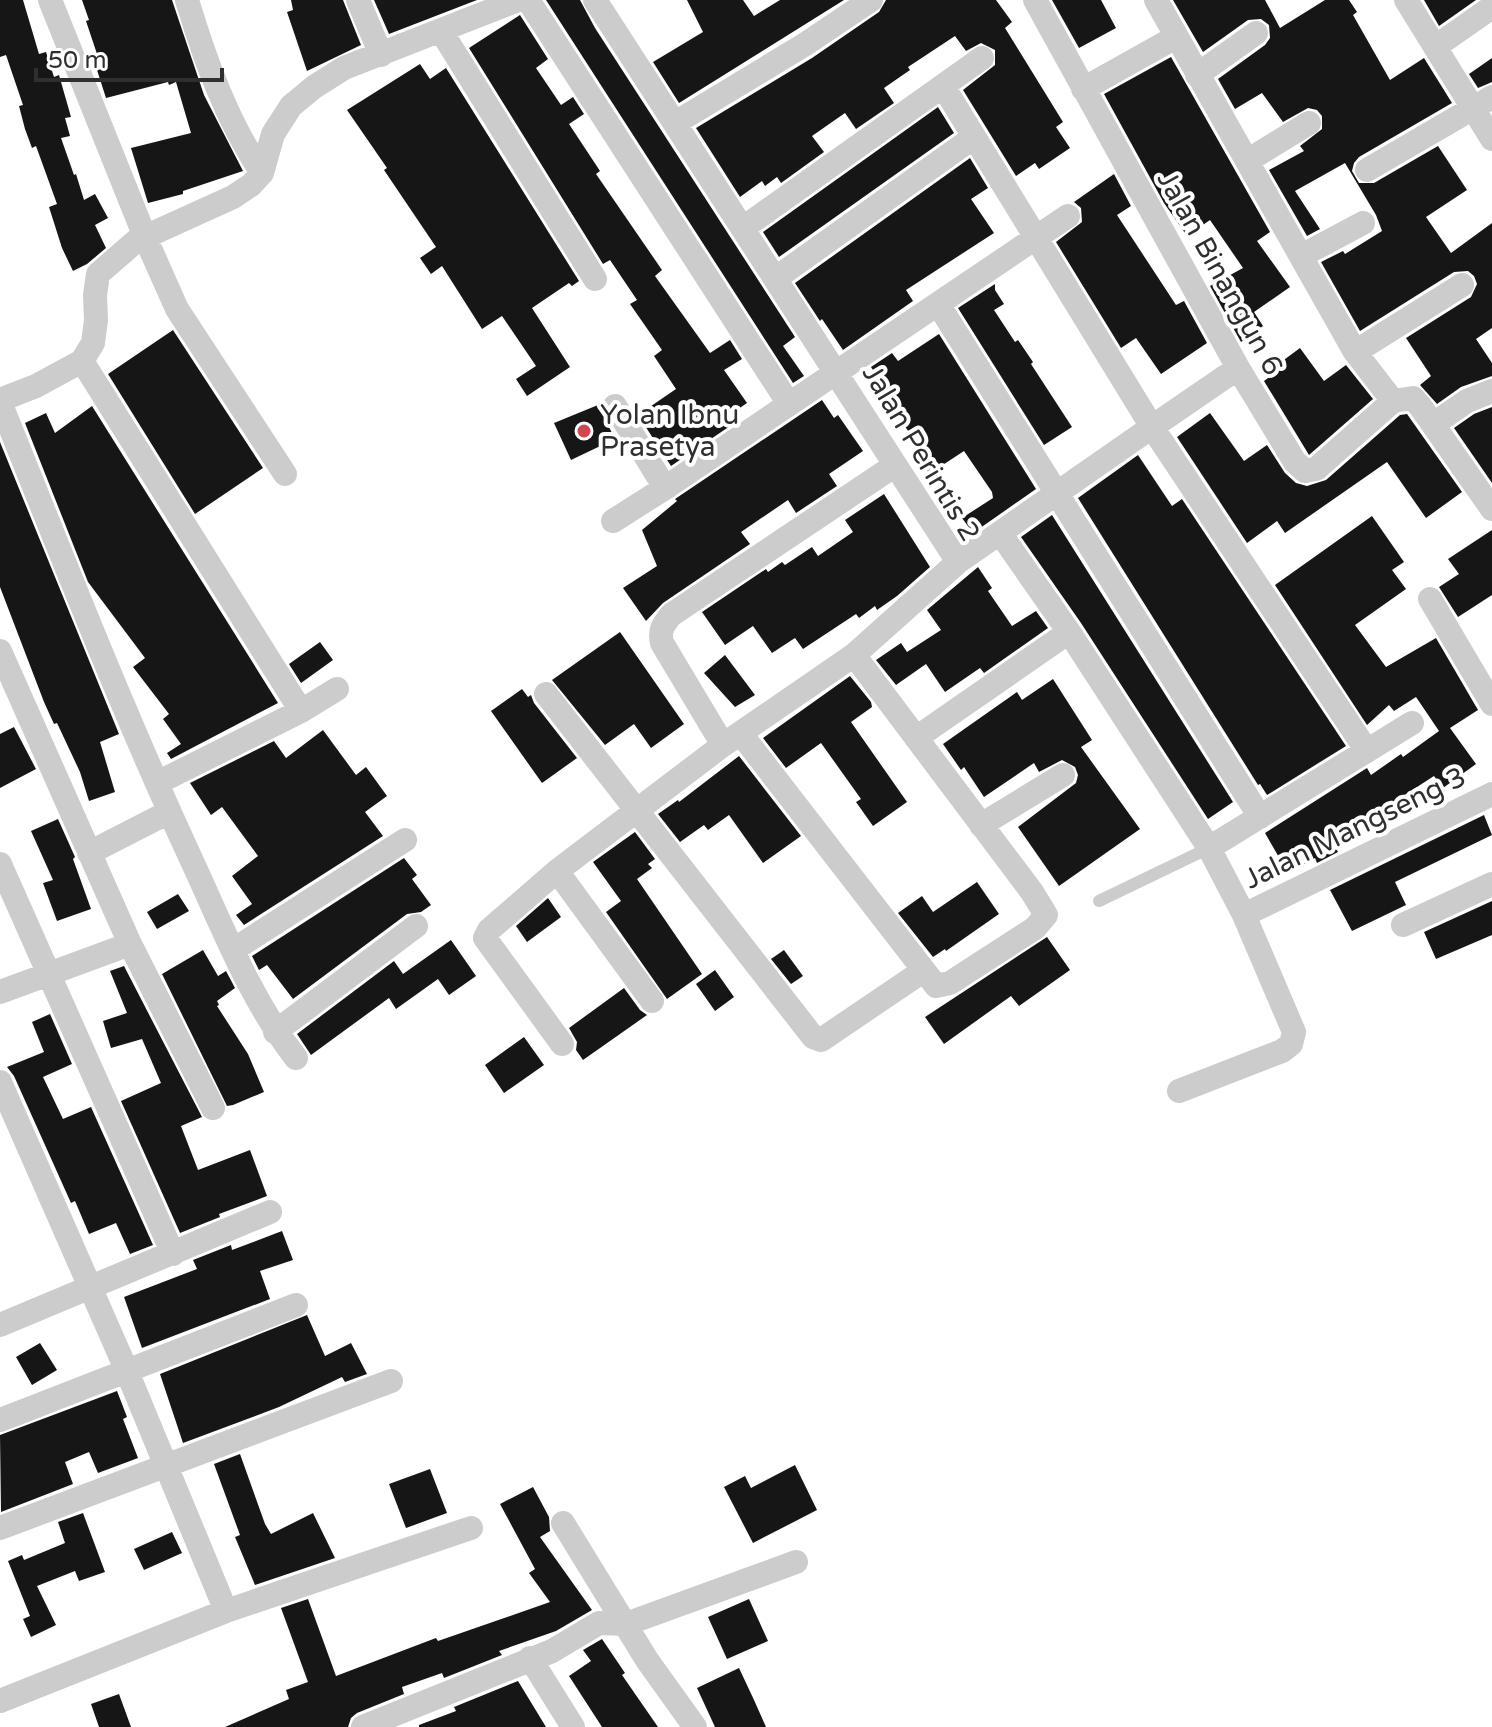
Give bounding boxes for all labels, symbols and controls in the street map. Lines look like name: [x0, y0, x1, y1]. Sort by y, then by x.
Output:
scale bar: [36, 32, 222, 82]
text: 50 m: [48, 46, 106, 75]
street label: Jalan Binangun 6: [1150, 165, 1290, 381]
street label: Jalan Perintis 2: [855, 358, 987, 548]
place label: Yolan Ibnu Prasetya: [600, 398, 739, 464]
marker: Yolan Ibnu Prasetya: [575, 422, 593, 440]
street label: Jalan Mangseng 3: [1239, 760, 1471, 896]

